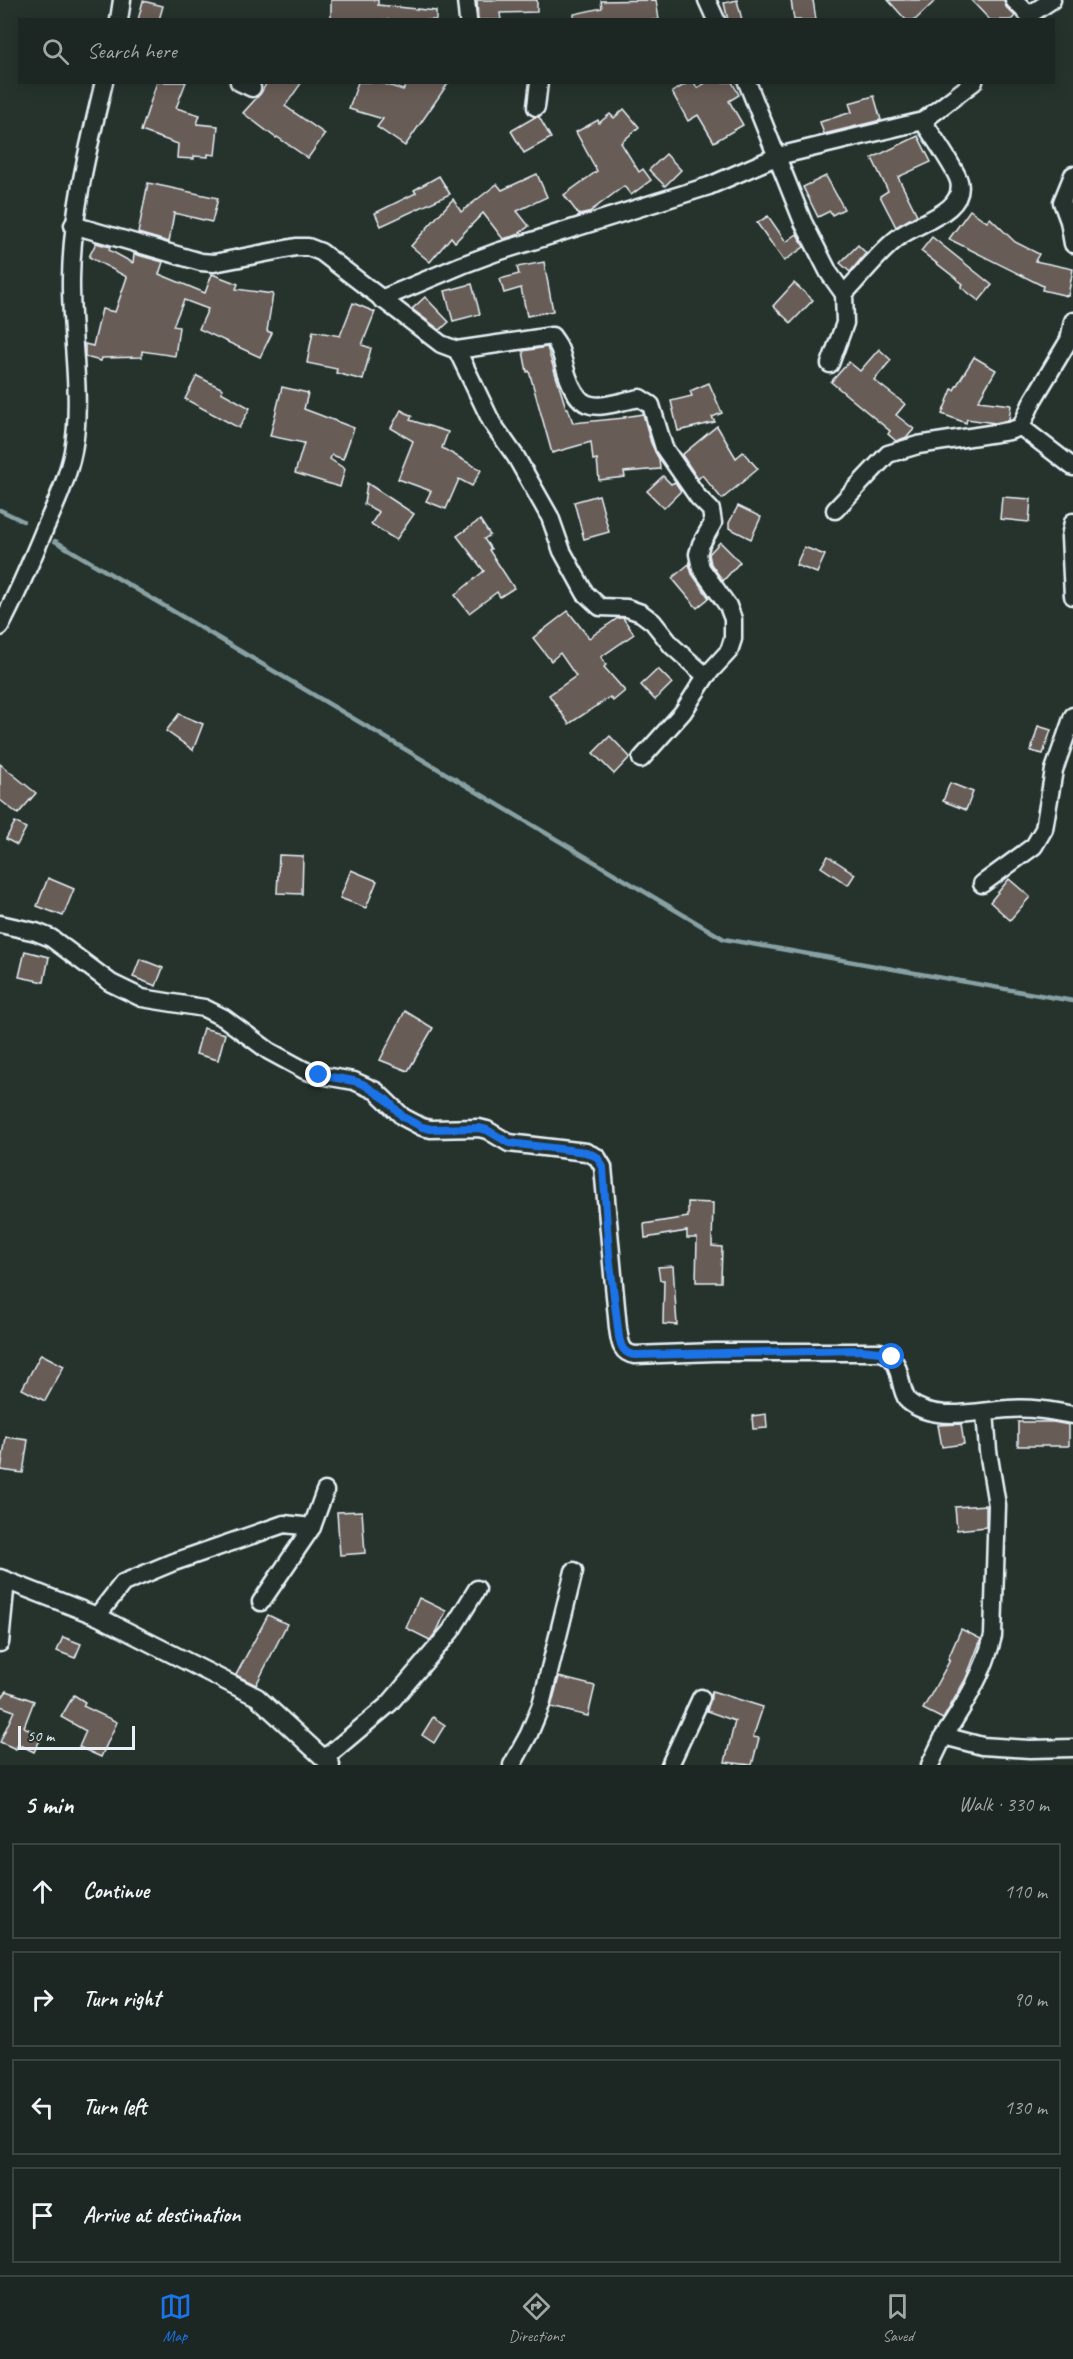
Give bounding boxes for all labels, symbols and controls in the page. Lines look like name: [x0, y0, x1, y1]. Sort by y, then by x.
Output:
search box: [18, 18, 1055, 84]
icon: search: [39, 35, 72, 68]
text: Search here: [87, 37, 177, 65]
route end: [305, 1061, 331, 1087]
route start: [878, 1343, 904, 1369]
scale bar: [18, 1723, 135, 1750]
text: 50 m: [27, 1726, 54, 1746]
text: 5 min: [24, 1788, 73, 1821]
text: Walk · 330 m: [959, 1792, 1049, 1817]
icon: ahead: [26, 1875, 59, 1908]
text: Continue: [83, 1877, 149, 1905]
text: 110 m: [1004, 1879, 1047, 1904]
icon: right: [26, 1983, 59, 2016]
text: Turn right: [83, 1985, 160, 2013]
text: 90 m: [1013, 1987, 1047, 2012]
icon: left: [26, 2091, 59, 2124]
text: Turn left: [83, 2093, 147, 2121]
text: 130 m: [1004, 2095, 1047, 2120]
icon: arrive: [26, 2199, 59, 2232]
text: Arrive at destination: [83, 2201, 240, 2229]
tab: Map: [159, 2290, 192, 2346]
tab: Directions: [509, 2290, 564, 2346]
tab: Saved: [881, 2290, 914, 2346]

